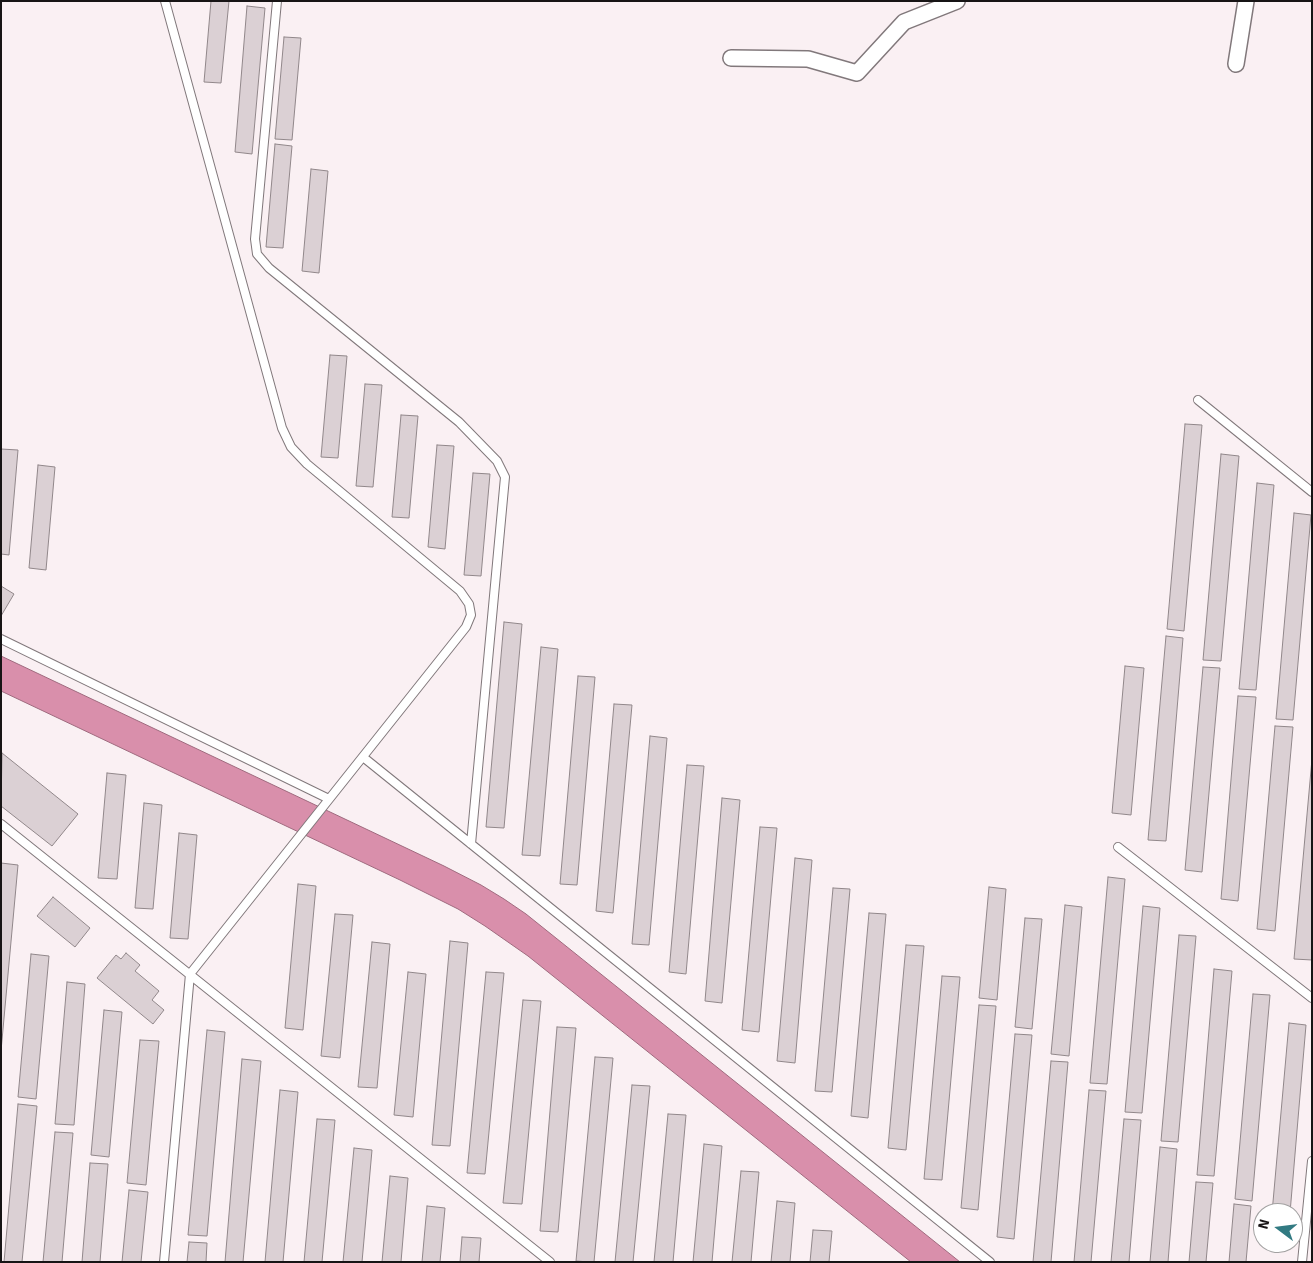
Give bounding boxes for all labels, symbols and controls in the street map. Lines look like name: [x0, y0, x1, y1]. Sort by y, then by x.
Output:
north arrow: [1253, 1203, 1303, 1253]
text: N: [1255, 1217, 1273, 1231]

